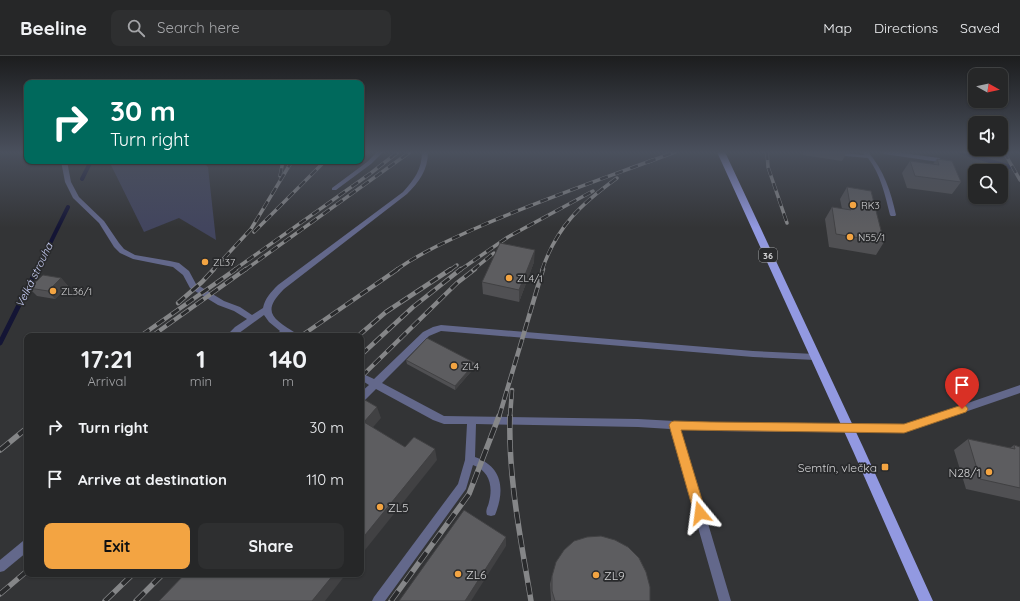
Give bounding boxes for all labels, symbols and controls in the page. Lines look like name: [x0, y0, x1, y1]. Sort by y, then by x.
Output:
search box: [111, 10, 391, 46]
text: Beeline: [20, 16, 87, 40]
icon: search: [125, 17, 147, 39]
text: Search here: [157, 18, 240, 37]
text: Map: [823, 19, 852, 37]
text: Directions: [874, 19, 938, 37]
text: Saved: [960, 19, 1000, 37]
north arrow: [968, 68, 1008, 108]
map controls: [968, 68, 1008, 204]
text: 30 m: [110, 93, 176, 128]
icon: right: [44, 96, 96, 148]
button: sound: [968, 116, 1008, 156]
text: Turn right: [110, 128, 190, 151]
button: search: [968, 164, 1008, 204]
place label: RK3: [861, 199, 880, 212]
marker: RK3: [848, 200, 858, 210]
place label: N55/1: [858, 231, 885, 244]
marker: N55/1: [845, 232, 855, 242]
water label: Velká strouha: [12, 239, 56, 310]
road number: 36: [759, 248, 777, 262]
place label: ZL37: [213, 256, 235, 269]
marker: ZL37: [200, 257, 210, 267]
place label: ZL4/1: [517, 272, 543, 285]
marker: ZL4/1: [504, 273, 514, 283]
place label: ZL36/1: [61, 285, 92, 298]
marker: ZL36/1: [48, 286, 58, 296]
text: 17:21: [81, 344, 133, 374]
text: 1: [196, 344, 206, 374]
text: 140: [269, 344, 307, 374]
place label: ZL4: [462, 360, 479, 373]
marker: ZL4: [449, 361, 459, 371]
pin: [945, 368, 979, 409]
text: Arrival: [87, 373, 126, 389]
text: min: [190, 373, 212, 389]
text: m: [282, 373, 294, 389]
icon: arrive: [951, 374, 973, 396]
icon: right: [44, 416, 66, 438]
text: Turn right: [78, 418, 149, 437]
text: 30 m: [309, 418, 344, 437]
place label: Semtín, vlečka: [798, 460, 877, 475]
marker: Semtín, vlečka: [880, 462, 890, 472]
place label: N28/1: [948, 465, 981, 480]
marker: N28/1: [984, 467, 994, 477]
icon: arrive: [44, 468, 66, 490]
text: Arrive at destination: [78, 470, 227, 489]
text: 110 m: [306, 470, 344, 489]
position arrow: [679, 492, 721, 534]
place label: ZL5: [388, 500, 409, 515]
marker: ZL5: [375, 502, 385, 512]
button: Exit: [44, 523, 190, 569]
button: Share: [198, 523, 344, 569]
place label: ZL6: [466, 567, 487, 582]
place label: ZL9: [604, 568, 625, 583]
marker: ZL6: [453, 569, 463, 579]
marker: ZL9: [591, 570, 601, 580]

